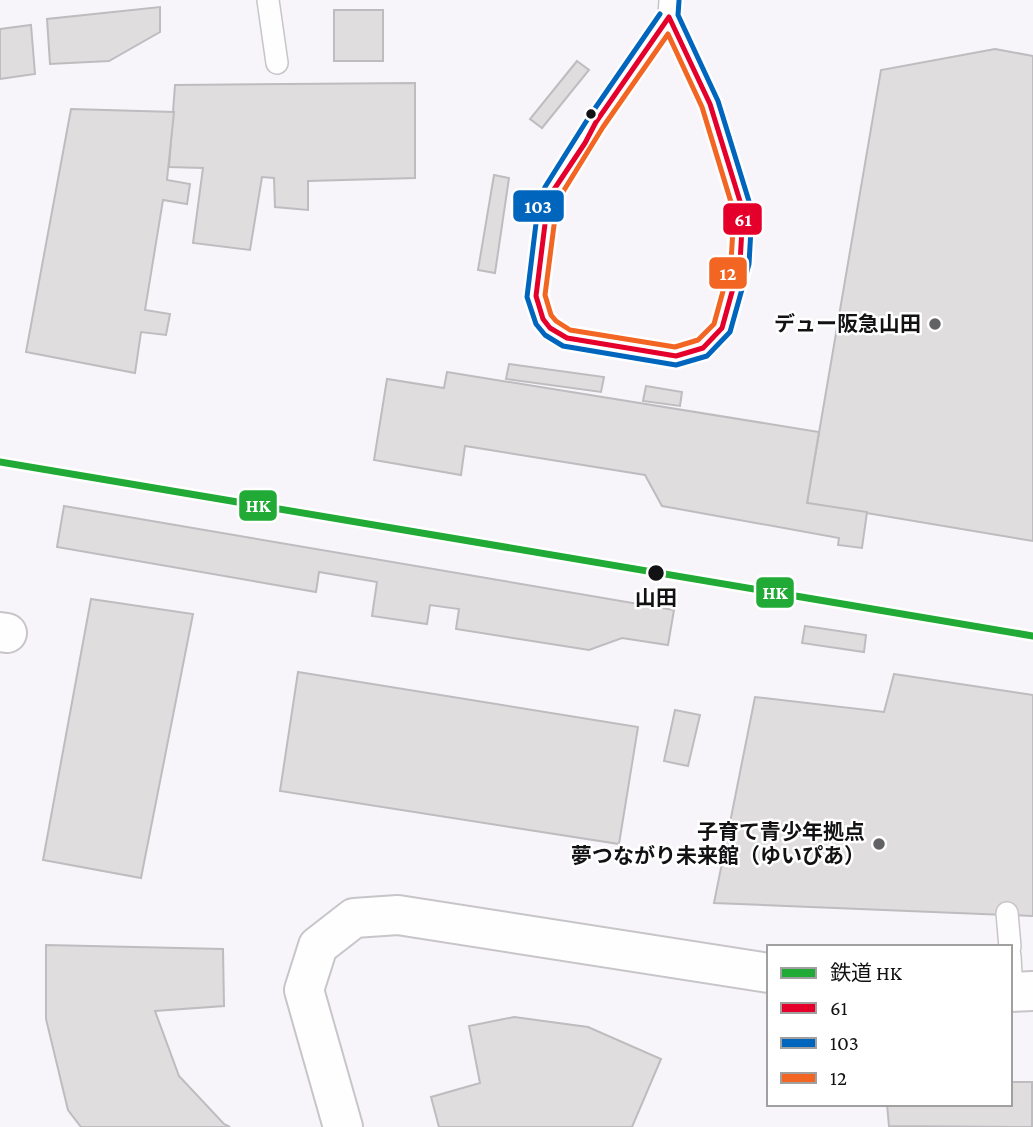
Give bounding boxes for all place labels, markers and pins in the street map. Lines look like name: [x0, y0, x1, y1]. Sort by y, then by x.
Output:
unlabelled marker: [584, 107, 598, 121]
place label: デュー阪急山田: [774, 312, 921, 336]
marker: デュー阪急山田: [927, 316, 943, 332]
marker: 山田: [646, 563, 666, 583]
place label: 山田: [635, 586, 677, 610]
place label: 子育て青少年拠点 夢つながり未来館（ゆいぴあ）: [571, 820, 865, 868]
marker: 子育て青少年拠点 夢つながり未来館（ゆいぴあ）: [871, 836, 887, 852]

